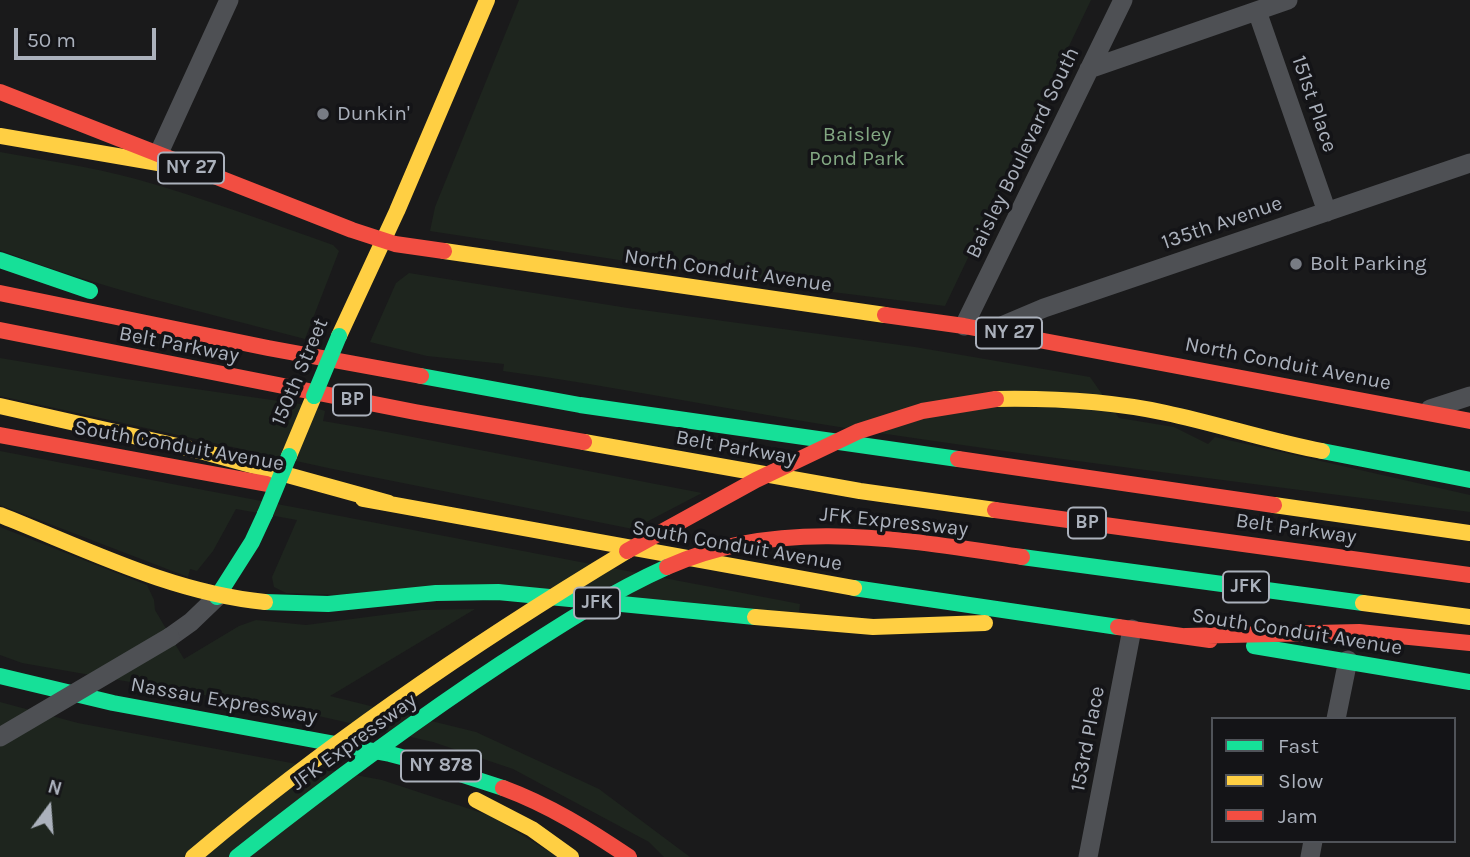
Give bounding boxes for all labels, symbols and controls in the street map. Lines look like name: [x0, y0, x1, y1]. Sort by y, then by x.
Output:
scale bar: [18, 14, 159, 58]
text: 50 m: [27, 28, 76, 52]
street label: Baisley Boulevard South: [961, 43, 1085, 263]
street label: 151st Place: [1286, 52, 1342, 156]
place label: Dunkin': [337, 101, 410, 127]
marker: Dunkin': [315, 106, 331, 122]
park label: Baisley Pond Park: [809, 122, 905, 172]
road number: NY 27: [158, 152, 224, 184]
street label: 135th Avenue: [1158, 191, 1286, 255]
street label: North Conduit Avenue: [623, 244, 833, 298]
place label: Bolt Parking: [1310, 251, 1427, 277]
marker: Bolt Parking: [1288, 256, 1304, 272]
street label: 150th Street: [266, 314, 334, 430]
road number: NY 27: [976, 318, 1042, 348]
street label: Belt Parkway: [117, 321, 241, 369]
street label: North Conduit Avenue: [1183, 332, 1393, 396]
road number: BP: [333, 384, 371, 416]
street label: South Conduit Avenue: [72, 415, 286, 477]
street label: Belt Parkway: [674, 425, 798, 471]
street label: JFK Expressway: [819, 502, 969, 542]
road number: BP: [1068, 508, 1106, 538]
street label: Belt Parkway: [1234, 508, 1358, 550]
street label: South Conduit Avenue: [630, 515, 844, 577]
road number: JFK: [1223, 572, 1269, 602]
road number: JFK: [574, 588, 620, 618]
street label: South Conduit Avenue: [1190, 603, 1404, 661]
street label: Nassau Expressway: [129, 672, 319, 730]
street label: 153rd Place: [1065, 684, 1111, 794]
street label: JFK Expressway: [286, 688, 422, 796]
legend: [1211, 717, 1456, 843]
text: Fast: [1278, 734, 1319, 758]
road number: NY 878: [401, 750, 481, 782]
text: Slow: [1278, 769, 1323, 793]
north arrow: [14, 773, 84, 843]
text: N: [45, 775, 64, 800]
text: Jam: [1278, 804, 1318, 828]

